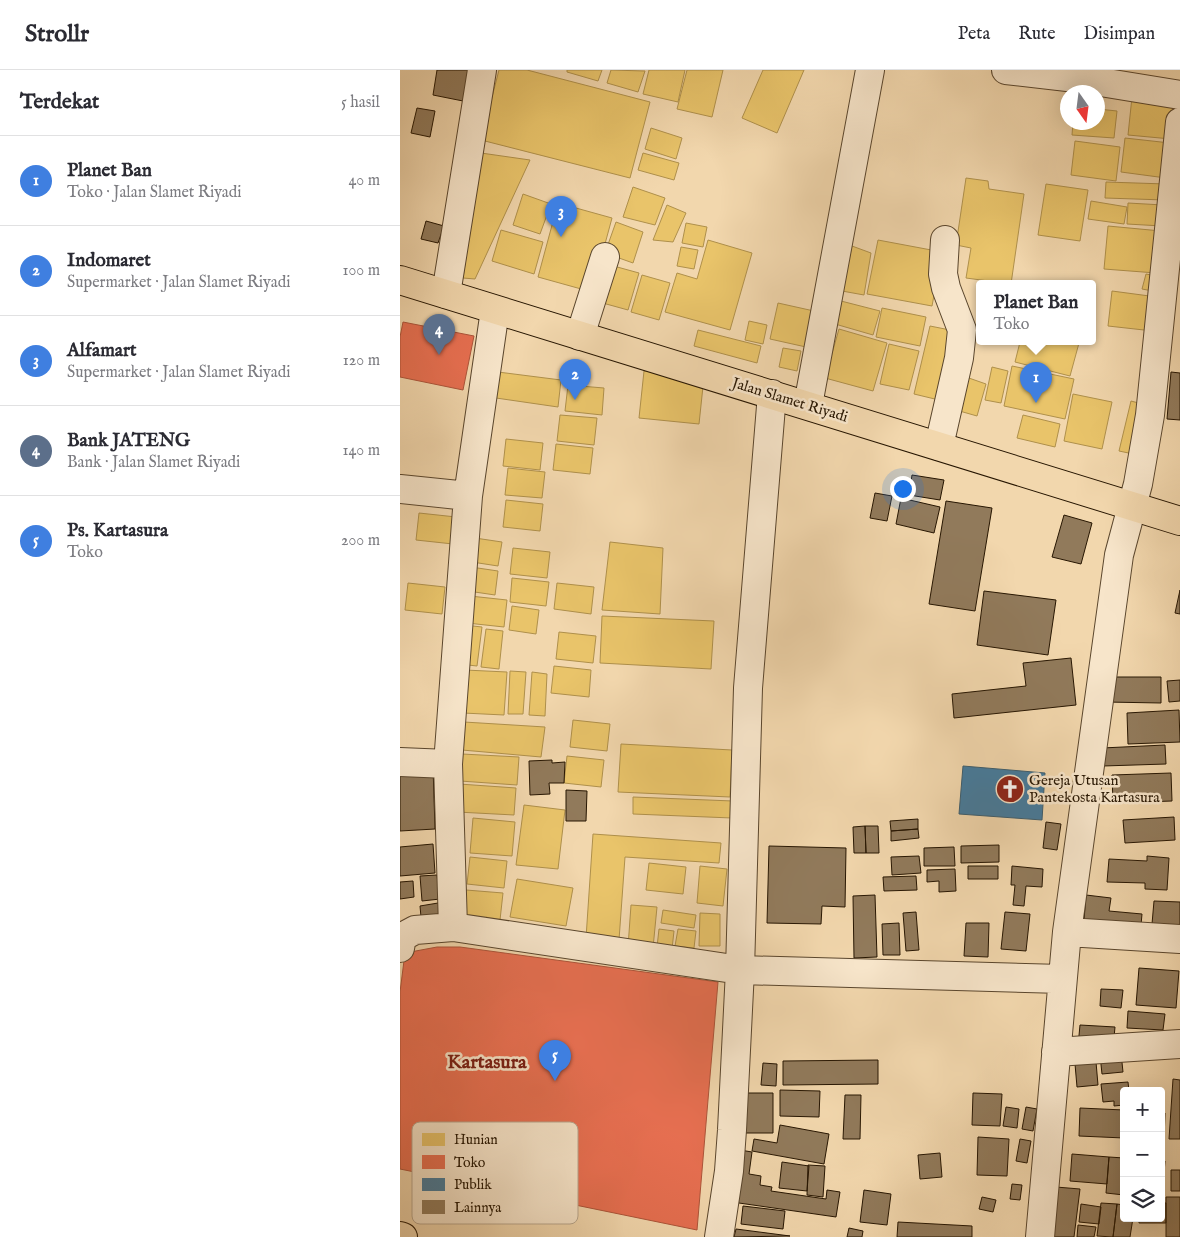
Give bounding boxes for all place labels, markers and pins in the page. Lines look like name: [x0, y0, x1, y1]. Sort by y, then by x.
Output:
pin: 3: [545, 196, 577, 237]
pin: 4: [423, 314, 455, 355]
pin: 2: [559, 359, 591, 400]
pin: 1: [1020, 362, 1052, 403]
place label: Gereja Utusan Pantekosta Kartasura: [1029, 771, 1160, 807]
church icon: Gereja Utusan Pantekosta Kartasura: [995, 774, 1025, 804]
pin: 5: [539, 1040, 571, 1081]

